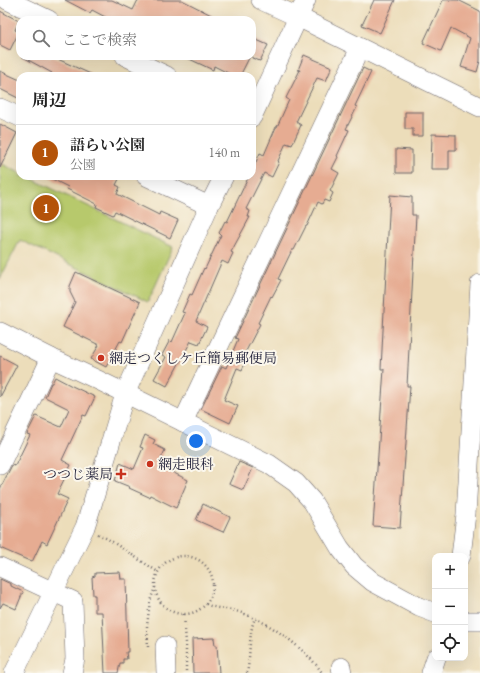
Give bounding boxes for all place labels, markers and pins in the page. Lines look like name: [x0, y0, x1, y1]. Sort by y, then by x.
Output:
pin: 1: [33, 193, 59, 223]
place label: 網走つくしケ丘簡易郵便局: [109, 349, 277, 367]
marker: 網走つくしケ丘簡易郵便局: [96, 353, 106, 363]
place label: 網走眼科: [158, 455, 214, 473]
marker: 網走眼科: [145, 459, 155, 469]
place label: つつじ薬局: [43, 465, 113, 483]
marker: つつじ薬局: [116, 469, 126, 479]

